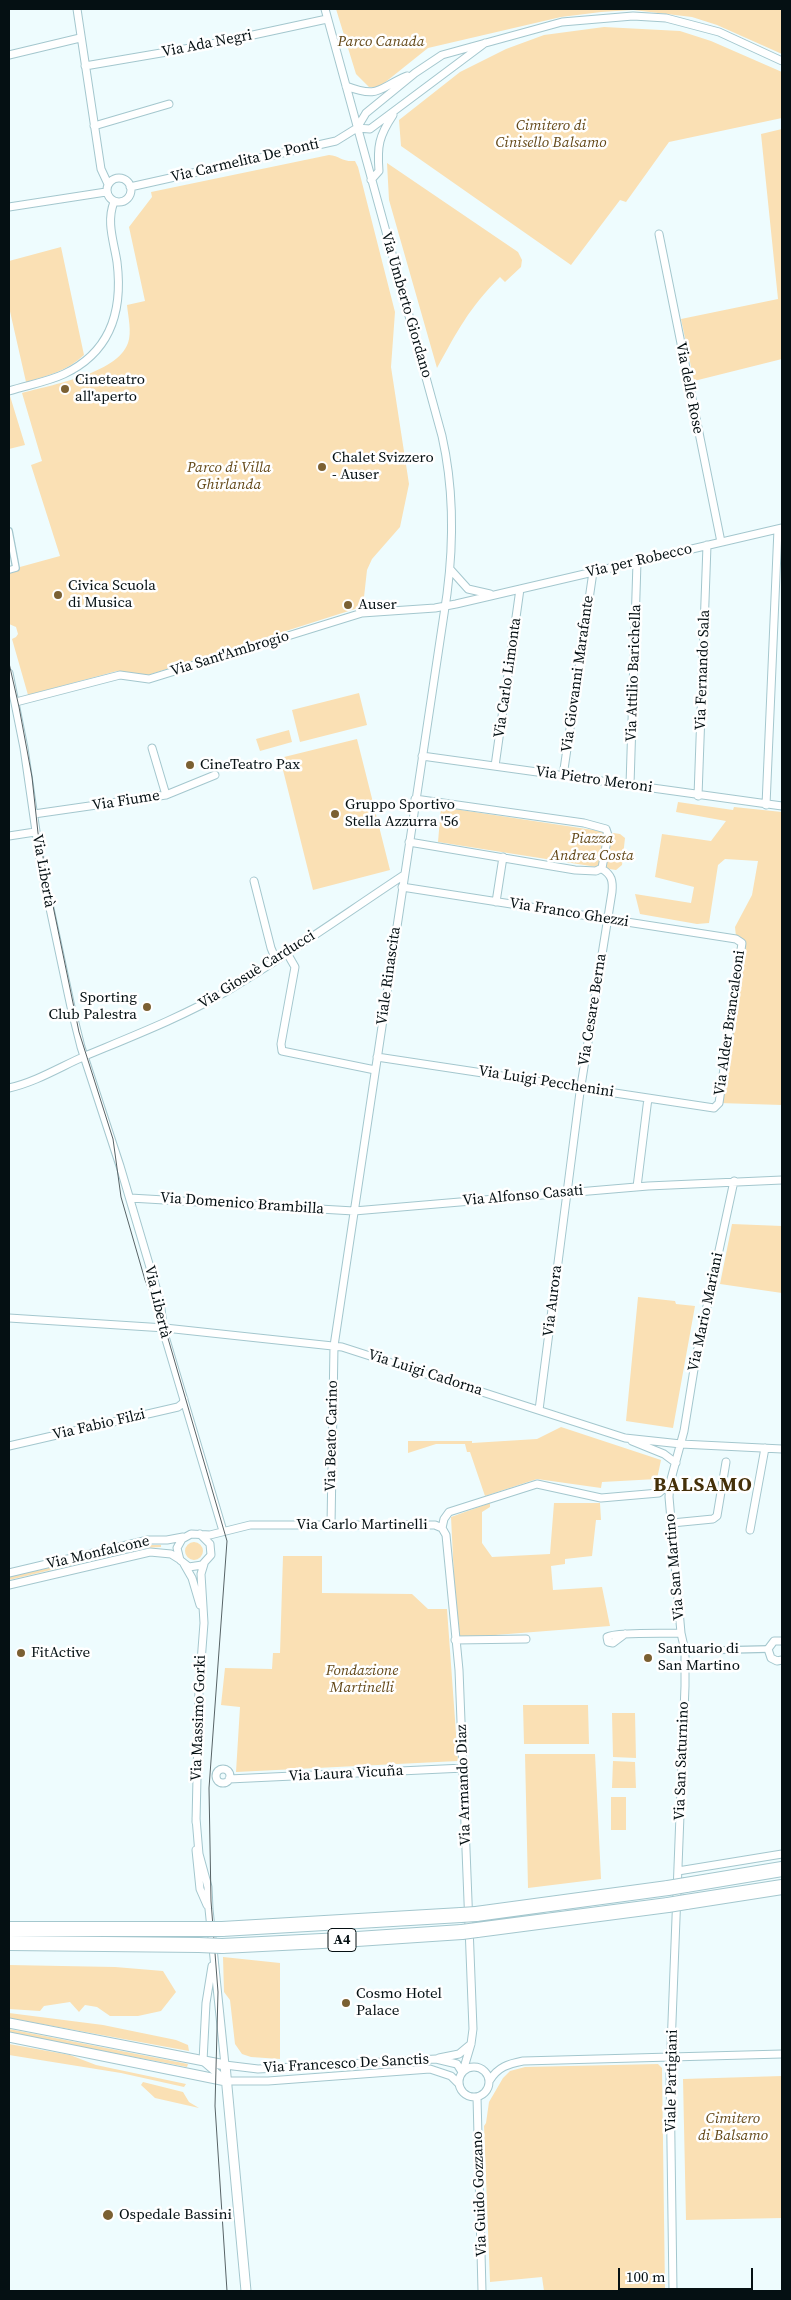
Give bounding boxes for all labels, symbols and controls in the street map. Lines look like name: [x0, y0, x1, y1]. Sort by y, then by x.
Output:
street label: Via Ada Negri: [160, 26, 254, 62]
park label: Parco Canada: [337, 33, 425, 51]
park label: Cimitero di Cinisello Balsamo: [495, 117, 607, 152]
street label: Via Carmelita De Ponti: [169, 135, 321, 187]
street label: Via Umberto Giordano: [377, 230, 435, 380]
street label: Via delle Rose: [671, 340, 707, 436]
place label: Cineteatro all'aperto: [75, 371, 145, 406]
marker: Cineteatro all'aperto: [59, 383, 71, 395]
place label: Chalet Svizzero - Auser: [332, 449, 434, 484]
park label: Parco di Villa Ghirlanda: [187, 459, 271, 494]
marker: Chalet Svizzero - Auser: [316, 461, 328, 473]
street label: Via per Robecco: [584, 540, 694, 582]
place label: Civica Scuola di Musica: [68, 577, 156, 612]
marker: Civica Scuola di Musica: [52, 589, 64, 601]
street label: Via Giovanni Marafante: [558, 594, 598, 754]
place label: Auser: [358, 596, 397, 614]
marker: Auser: [342, 599, 354, 611]
street label: Via Attilio Barichella: [623, 604, 645, 742]
street label: Via Fernando Sala: [692, 609, 714, 731]
street label: Via Carlo Limonta: [491, 617, 525, 739]
street label: Via Sant'Ambrogio: [169, 627, 291, 681]
place label: CineTeatro Pax: [200, 756, 300, 774]
marker: CineTeatro Pax: [184, 759, 196, 771]
street label: Via Pietro Meroni: [534, 763, 654, 797]
street label: Via Fiume: [91, 787, 161, 815]
place label: Gruppo Sportivo Stella Azzurra '56: [345, 796, 459, 831]
marker: Gruppo Sportivo Stella Azzurra '56: [329, 808, 341, 820]
park label: Piazza Andrea Costa: [550, 830, 634, 865]
street label: Via Libertà: [28, 833, 58, 909]
street label: Via Franco Ghezzi: [508, 895, 630, 931]
street label: Viale Rinascita: [373, 926, 405, 1026]
street label: Via Giosuè Carducci: [196, 927, 318, 1013]
street label: Via Alder Brancaleoni: [711, 949, 749, 1097]
street label: Via Cesare Berna: [575, 952, 611, 1068]
place label: Sporting Club Palestra: [49, 989, 137, 1024]
marker: Sporting Club Palestra: [141, 1001, 153, 1013]
street label: Via Luigi Pecchenini: [477, 1062, 615, 1102]
street label: Via Alfonso Casati: [462, 1182, 584, 1210]
street label: Via Domenico Brambilla: [159, 1189, 325, 1219]
street label: Via Mario Mariani: [685, 1251, 727, 1373]
street label: Via Libertà: [140, 1264, 174, 1340]
street label: Via Aurora: [540, 1264, 566, 1338]
street label: Via Luigi Cadorna: [365, 1346, 485, 1400]
street label: Via Beato Carino: [322, 1380, 342, 1492]
street label: Via Fabio Filzi: [51, 1406, 147, 1444]
district label: BALSAMO: [652, 1474, 754, 1498]
street label: Via San Martino: [661, 1513, 689, 1621]
street label: Via Carlo Martinelli: [296, 1516, 428, 1534]
street label: Via Monfalcone: [45, 1532, 151, 1574]
place label: Santuario di San Martino: [658, 1640, 740, 1675]
place label: FitActive: [31, 1644, 90, 1662]
marker: FitActive: [15, 1647, 27, 1659]
marker: Santuario di San Martino: [642, 1652, 654, 1664]
street label: Via Massimo Gorki: [188, 1655, 210, 1781]
park label: Fondazione Martinelli: [326, 1662, 398, 1697]
street label: Via San Saturnino: [671, 1701, 693, 1821]
street label: Via Armando Diaz: [453, 1724, 475, 1846]
street label: Via Laura Vicuña: [288, 1762, 404, 1786]
road number: A4: [328, 1928, 356, 1952]
place label: Cosmo Hotel Palace: [356, 1985, 442, 2020]
marker: Cosmo Hotel Palace: [340, 1997, 352, 2009]
street label: Viale Partigiani: [662, 2029, 682, 2133]
street label: Via Francesco De Sanctis: [262, 2051, 430, 2077]
park label: Cimitero di Balsamo: [698, 2110, 768, 2145]
street label: Via Guido Gozzano: [469, 2131, 491, 2257]
place label: Ospedale Bassini: [119, 2206, 232, 2224]
marker: Ospedale Bassini: [101, 2208, 115, 2222]
scale bar: [621, 2258, 756, 2290]
text: 100 m: [626, 2266, 666, 2287]

